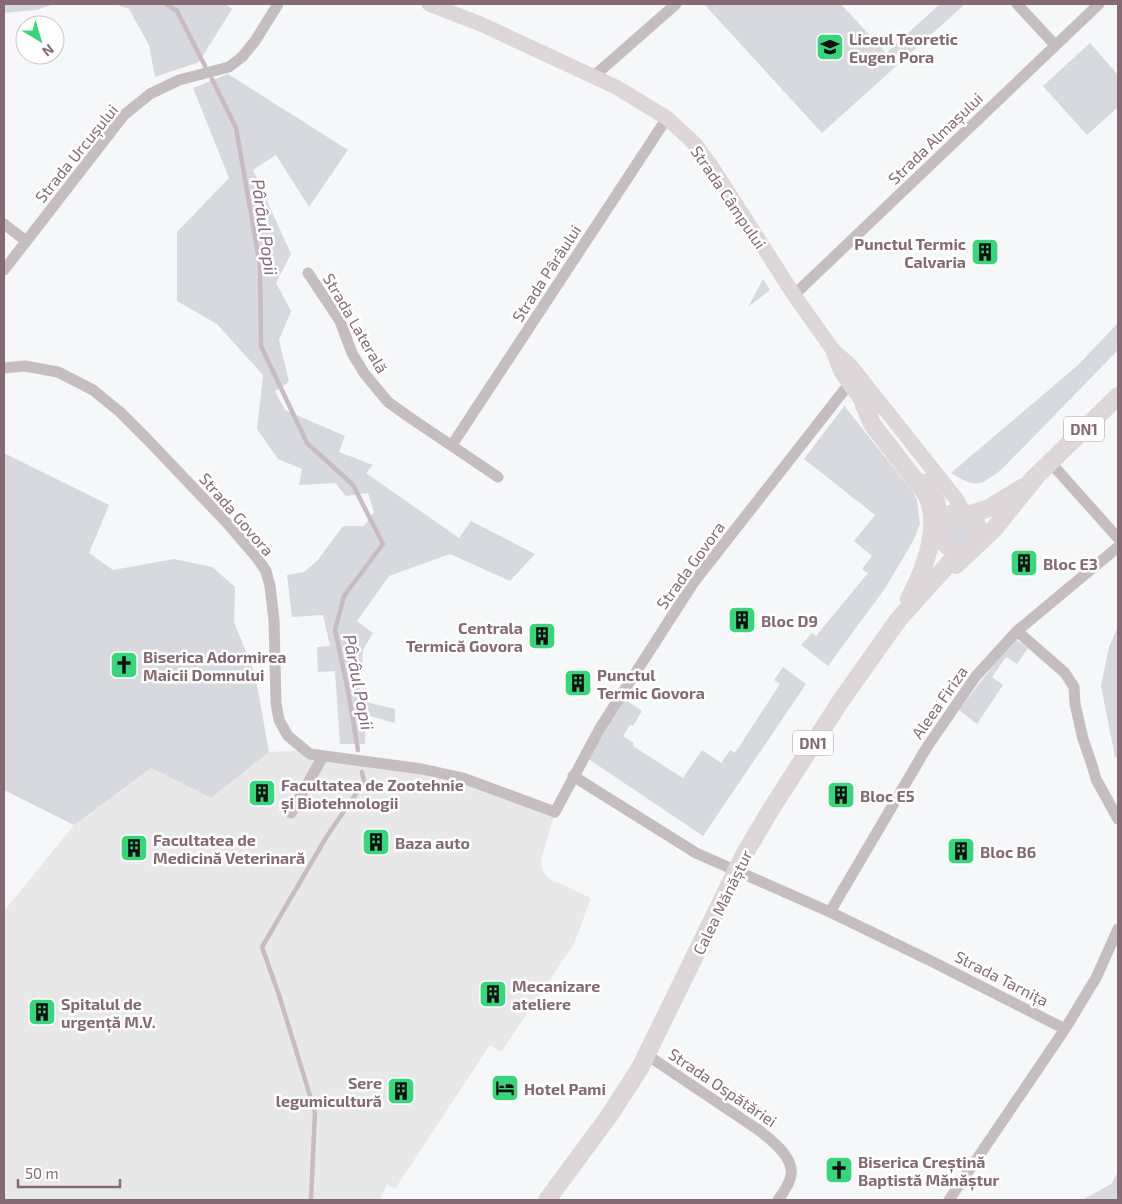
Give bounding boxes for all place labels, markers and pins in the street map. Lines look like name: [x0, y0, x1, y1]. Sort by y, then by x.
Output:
place label: Liceul Teoretic Eugen Pora: [849, 29, 958, 66]
school or university icon: Liceul Teoretic Eugen Pora: [815, 32, 845, 62]
place label: Punctul Termic Calvaria: [854, 234, 966, 271]
building icon: Punctul Termic Calvaria: [970, 237, 1000, 267]
building icon: Bloc E3: [1009, 548, 1039, 578]
place label: Bloc E3: [1043, 554, 1098, 573]
building icon: Bloc D9: [727, 605, 757, 635]
place label: Bloc D9: [761, 611, 818, 630]
place label: Centrala Termică Govora: [406, 618, 523, 655]
building icon: Centrala Termică Govora: [527, 621, 557, 651]
place label: Biserica Adormirea Maicii Domnului: [143, 647, 286, 684]
church icon: Biserica Adormirea Maicii Domnului: [109, 650, 139, 680]
place label: Punctul Termic Govora: [597, 665, 705, 702]
building icon: Punctul Termic Govora: [563, 668, 593, 698]
place label: Facultatea de Zootehnie și Biotehnologii: [281, 775, 464, 814]
building icon: Facultatea de Zootehnie și Biotehnologii: [247, 778, 277, 808]
building icon: Bloc E5: [826, 780, 856, 810]
place label: Bloc E5: [860, 786, 915, 805]
building icon: Baza auto: [361, 827, 391, 857]
place label: Facultatea de Medicină Veterinară: [153, 830, 305, 867]
building icon: Facultatea de Medicină Veterinară: [119, 833, 149, 863]
place label: Baza auto: [395, 833, 470, 852]
building icon: Bloc B6: [946, 836, 976, 866]
place label: Bloc B6: [980, 842, 1036, 861]
place label: Mecanizare ateliere: [512, 976, 600, 1013]
building icon: Mecanizare ateliere: [478, 979, 508, 1009]
place label: Spitalul de urgență M.V.: [61, 994, 156, 1033]
building icon: Spitalul de urgență M.V.: [27, 997, 57, 1027]
place label: Sere legumicultură: [276, 1073, 382, 1110]
hotel icon: Hotel Pami: [490, 1073, 520, 1103]
building icon: Sere legumicultură: [386, 1076, 416, 1106]
place label: Hotel Pami: [524, 1079, 606, 1098]
place label: Biserica Creștină Baptistă Mănăștur: [858, 1152, 1000, 1191]
church icon: Biserica Creștină Baptistă Mănăștur: [824, 1155, 854, 1185]

